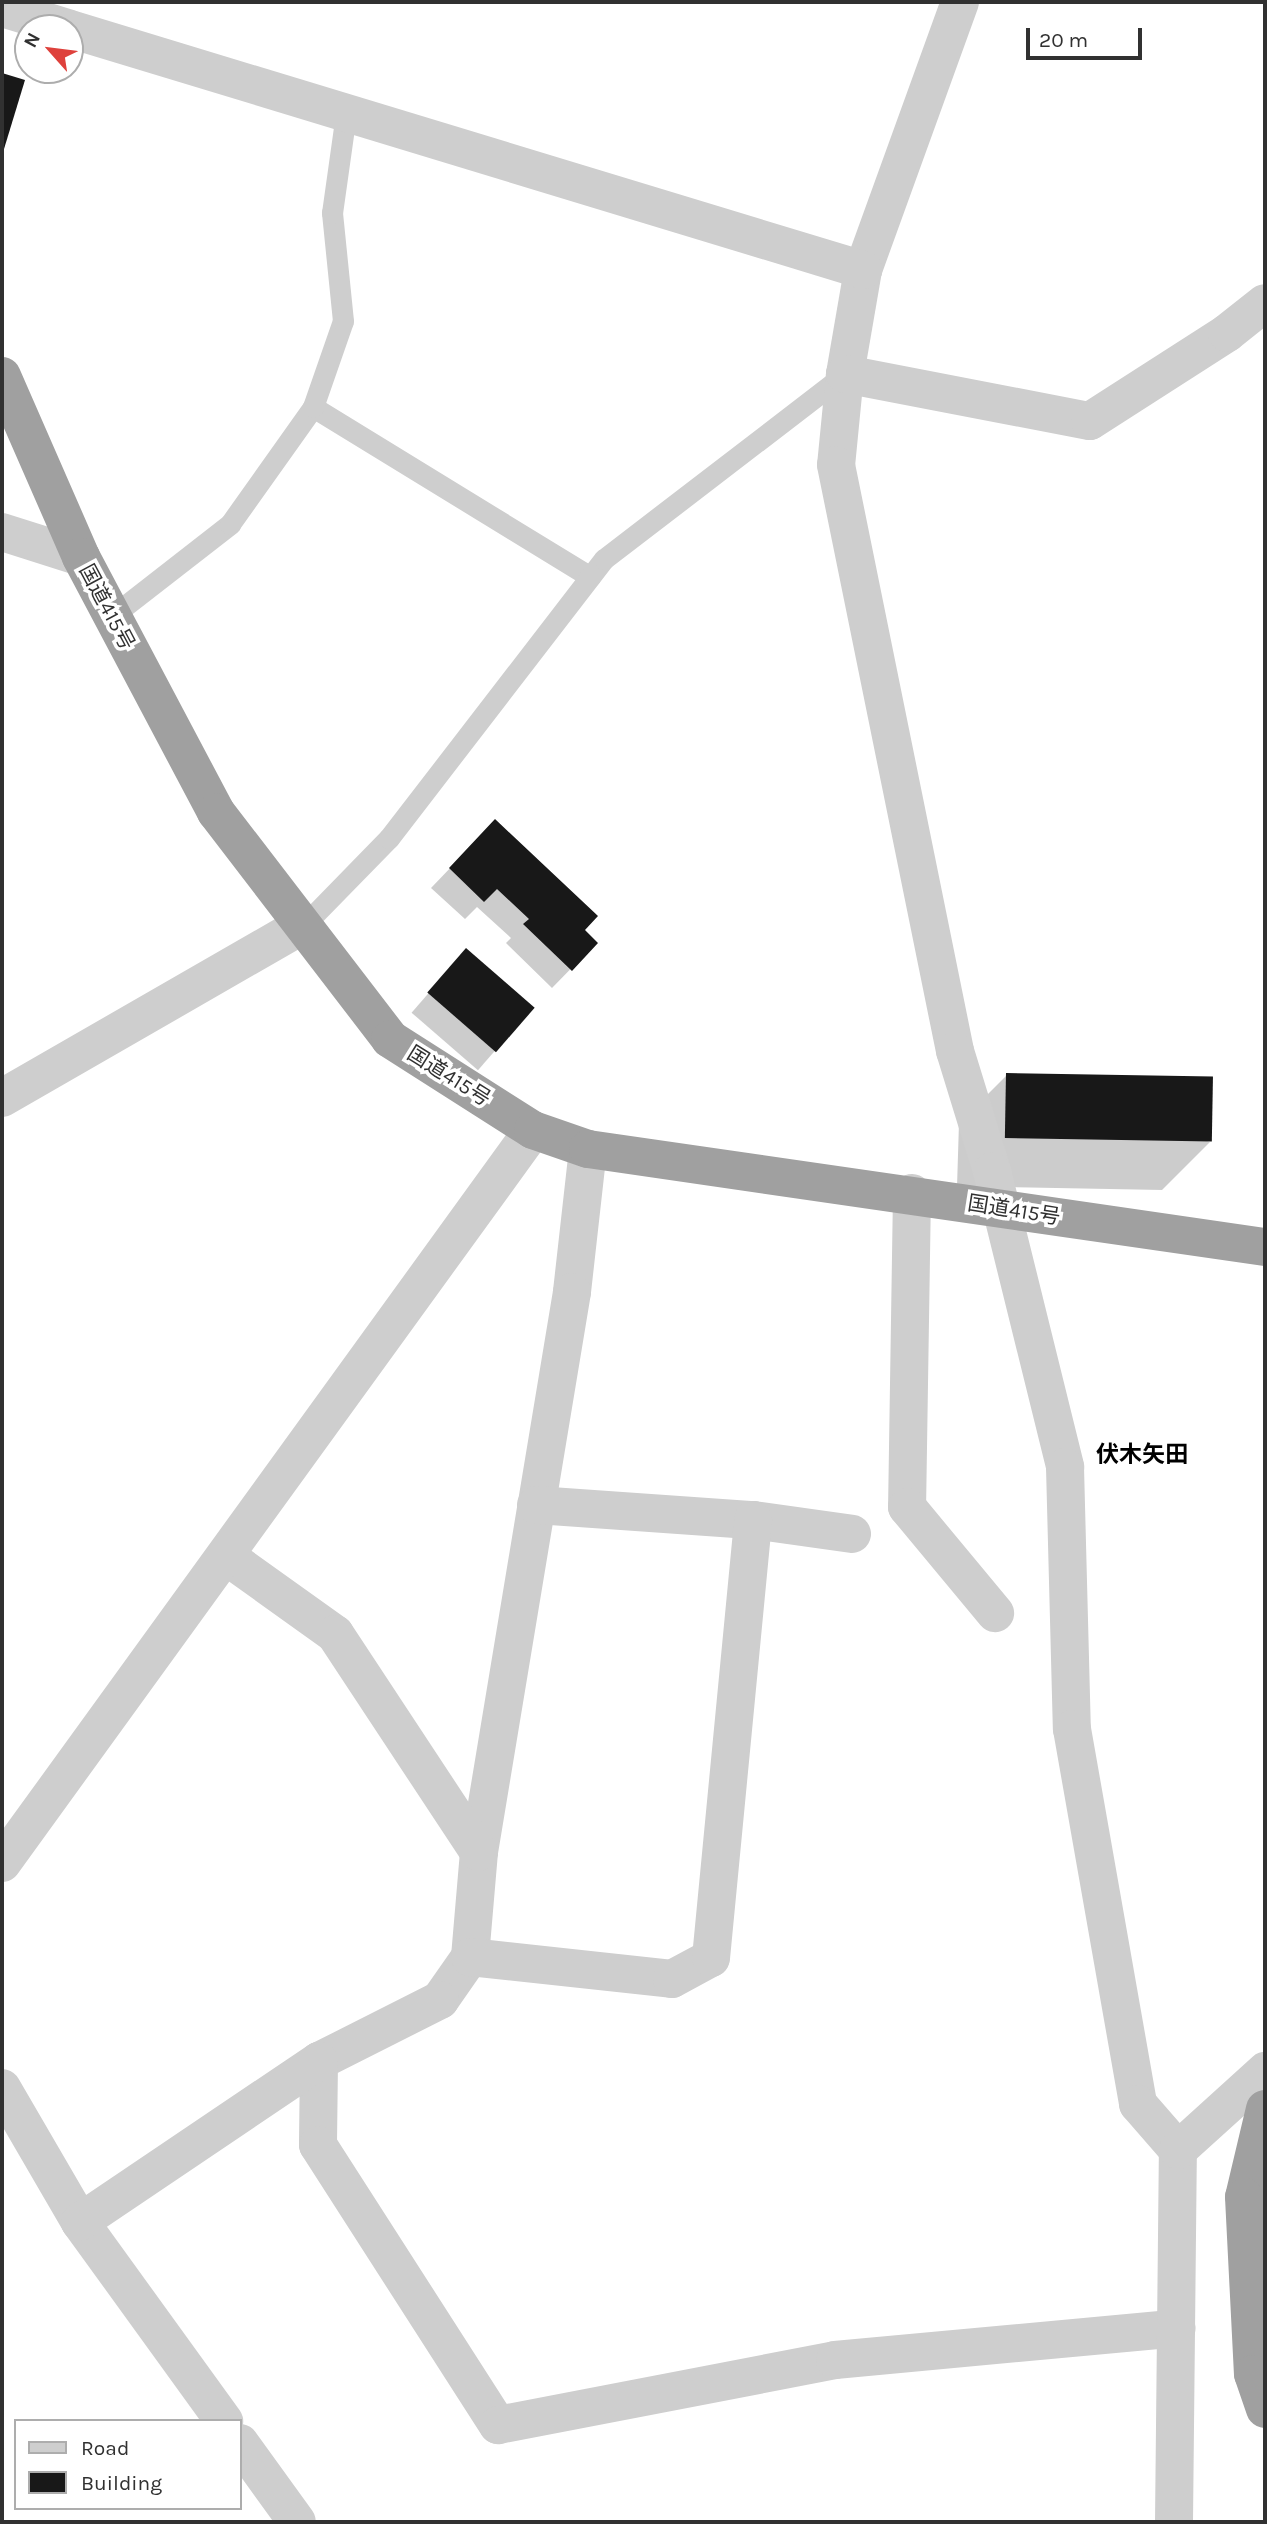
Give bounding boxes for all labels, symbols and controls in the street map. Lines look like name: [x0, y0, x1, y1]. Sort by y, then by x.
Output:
north arrow: [14, 14, 84, 84]
scale bar: [1029, 14, 1144, 58]
text: 20 m: [1039, 28, 1088, 52]
text: N: [19, 29, 45, 51]
street label: 国道415号: [74, 560, 140, 654]
street label: 国道415号: [403, 1041, 495, 1111]
street label: 国道415号: [966, 1190, 1062, 1230]
district label: 伏木矢田: [1096, 1441, 1188, 1469]
legend: [14, 2419, 242, 2510]
text: Road: [81, 2436, 129, 2460]
text: Building: [81, 2471, 162, 2495]

